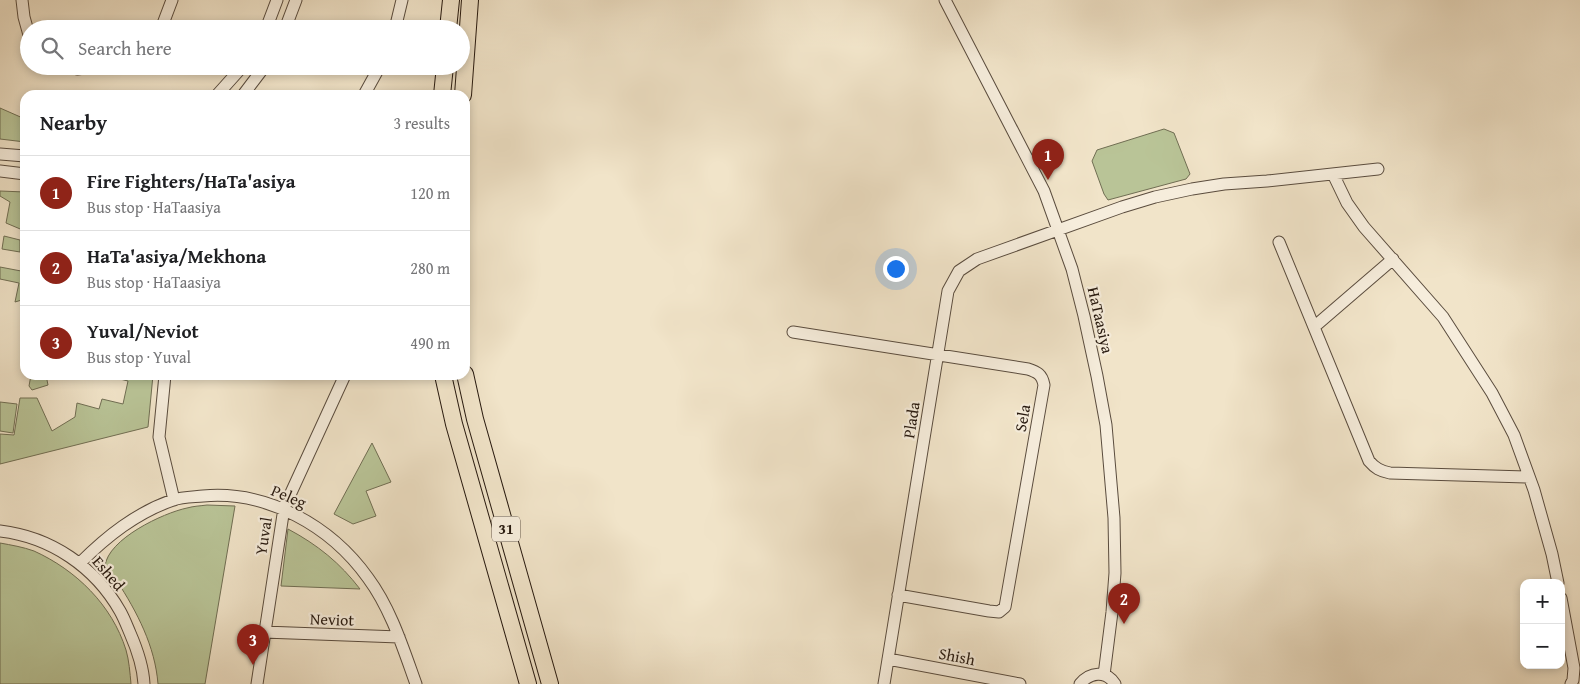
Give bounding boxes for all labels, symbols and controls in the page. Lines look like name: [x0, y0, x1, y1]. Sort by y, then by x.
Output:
search box: [20, 20, 470, 75]
icon: search: [38, 34, 66, 62]
text: Search here: [78, 34, 172, 62]
text: Nearby: [40, 107, 107, 138]
text: 3 results: [393, 111, 450, 135]
pin: 1: [1032, 139, 1064, 180]
text: Fire Fighters/HaTa'asiya: [87, 167, 296, 195]
text: 1: [52, 181, 60, 205]
text: 120 m: [410, 181, 450, 205]
text: Bus stop · HaTaasiya: [87, 195, 221, 219]
text: HaTa'asiya/Mekhona: [87, 242, 266, 270]
text: 2: [52, 256, 60, 280]
text: 280 m: [410, 256, 450, 280]
your location: [883, 256, 909, 282]
text: Bus stop · HaTaasiya: [87, 270, 221, 294]
street label: HaTaasiya: [1082, 284, 1120, 356]
text: Yuval/Neviot: [87, 317, 199, 345]
text: 3: [52, 331, 60, 355]
text: 490 m: [410, 331, 450, 355]
text: Bus stop · Yuval: [87, 345, 191, 369]
street label: Plada: [896, 400, 926, 440]
street label: Sela: [1008, 402, 1036, 434]
street label: Peleg: [268, 478, 310, 514]
street label: Yuval: [248, 515, 278, 557]
road number: 31: [492, 516, 520, 542]
street label: Eshed: [87, 550, 131, 596]
map controls: [1520, 579, 1565, 669]
button: +: [1520, 579, 1565, 624]
pin: 2: [1108, 583, 1140, 624]
street label: Neviot: [309, 606, 355, 632]
pin: 3: [237, 624, 269, 665]
button: −: [1520, 624, 1565, 669]
street label: Shish: [937, 641, 977, 671]

